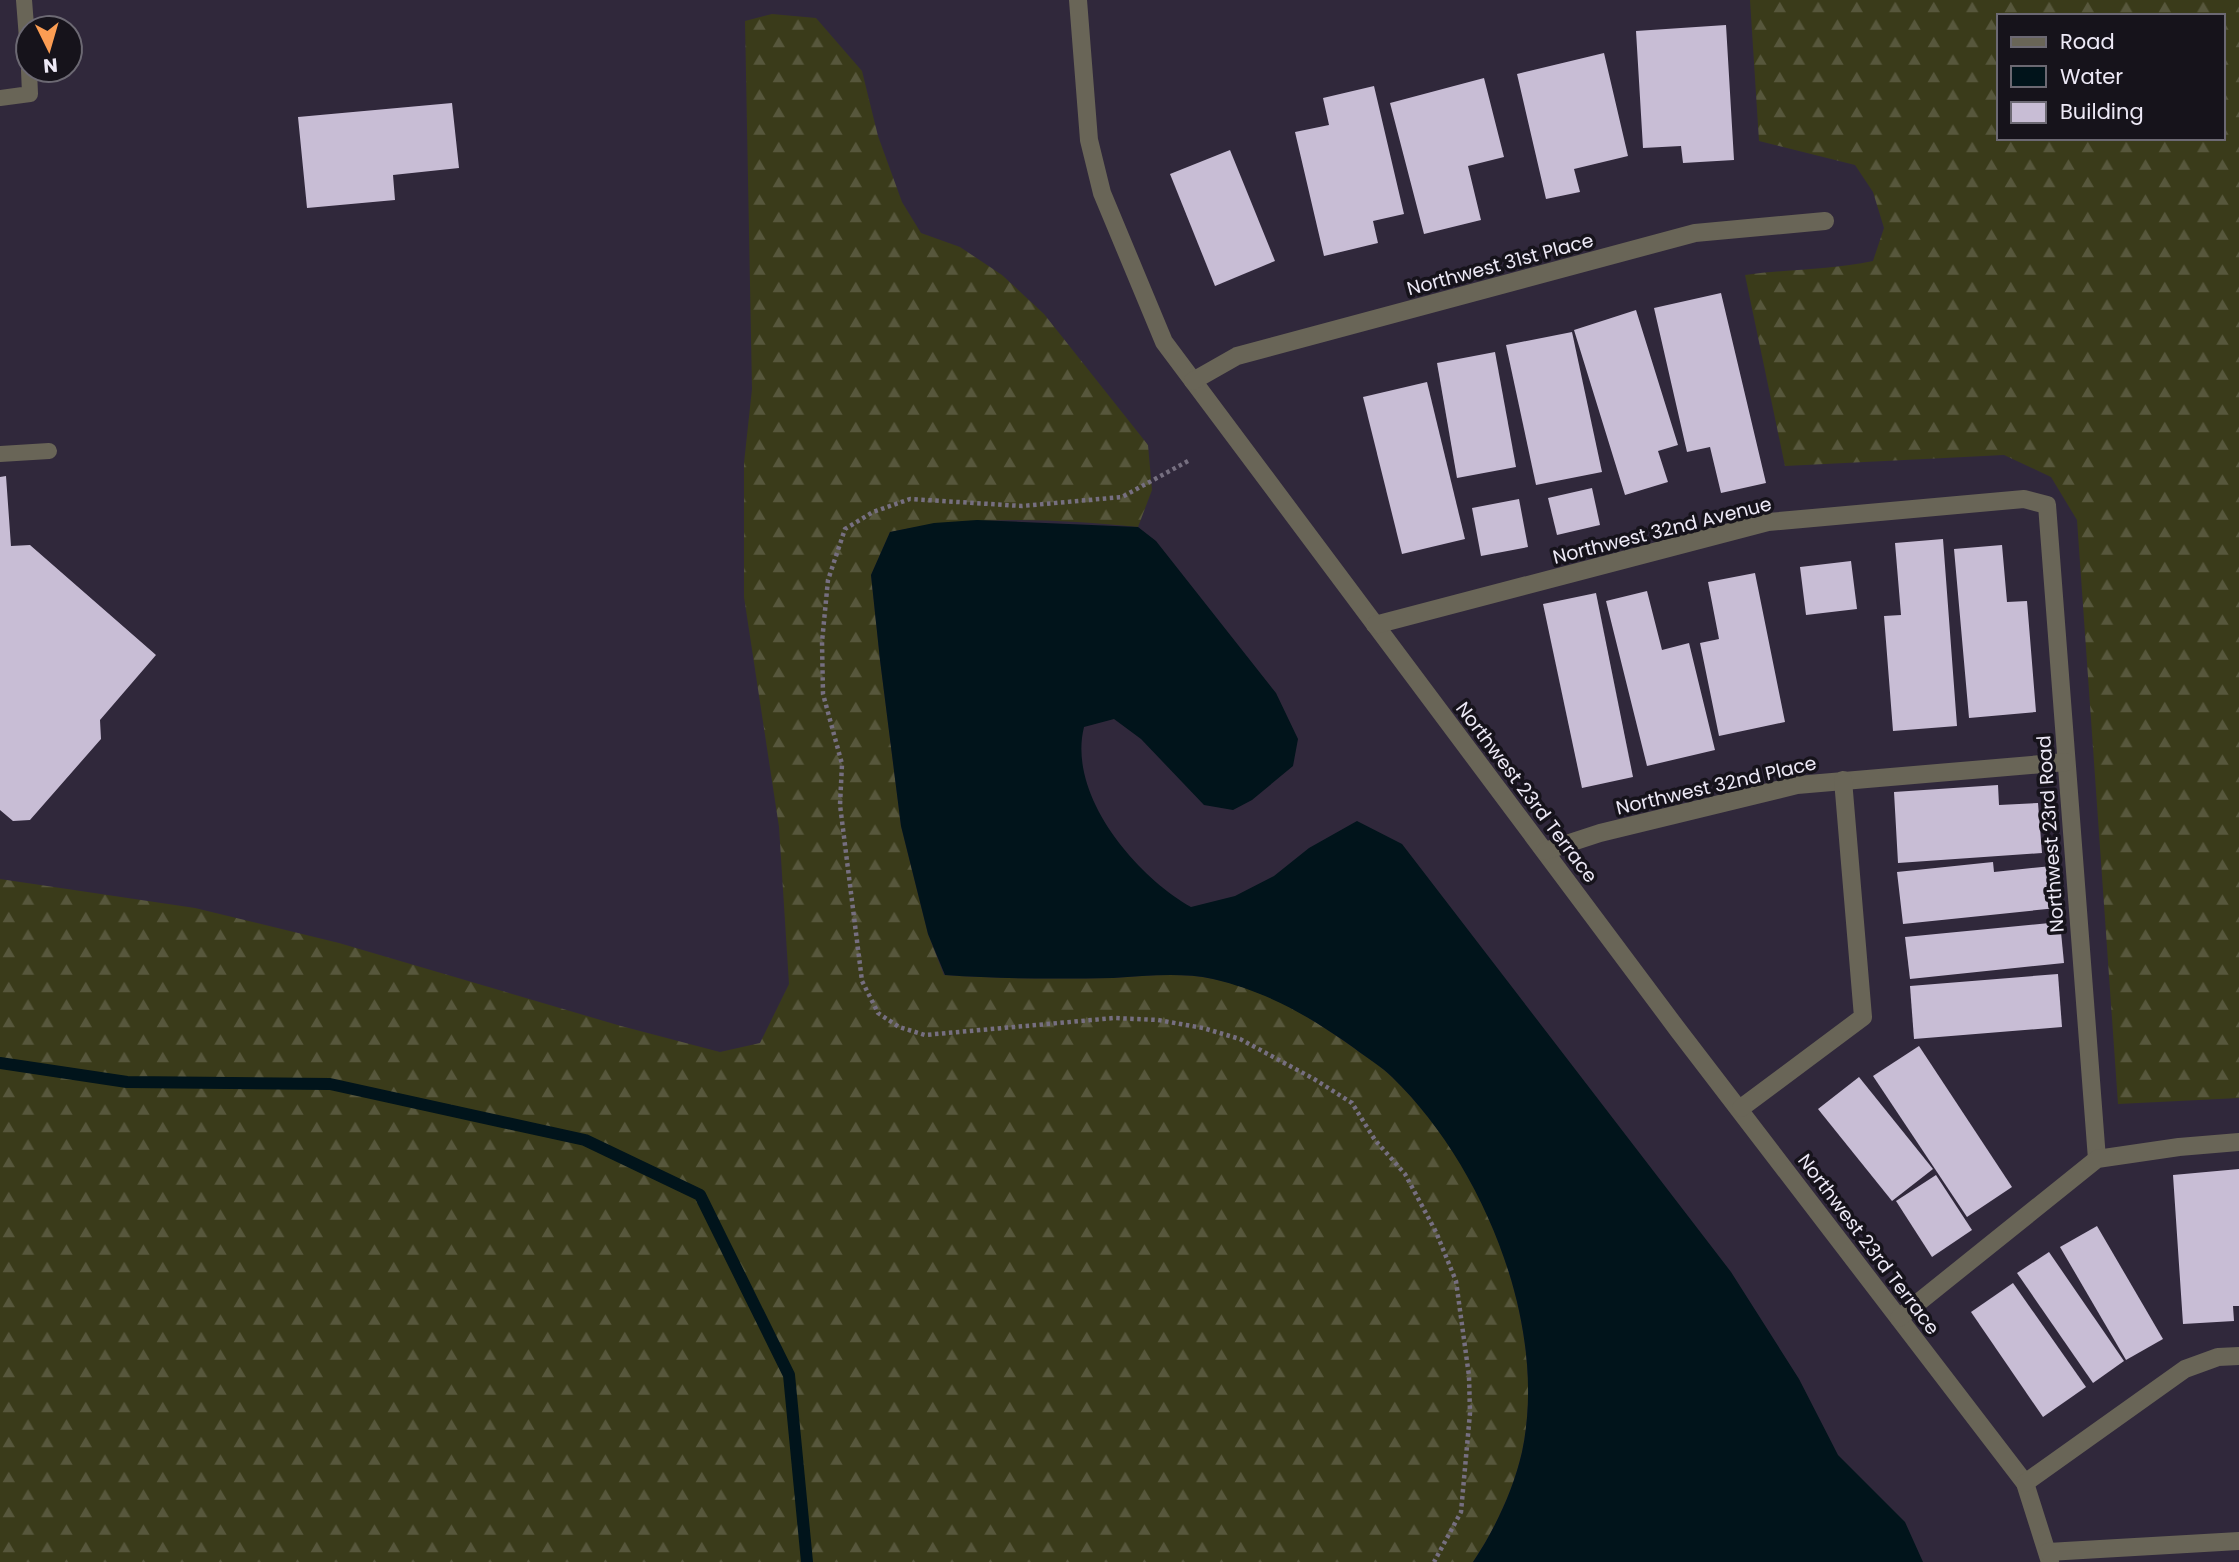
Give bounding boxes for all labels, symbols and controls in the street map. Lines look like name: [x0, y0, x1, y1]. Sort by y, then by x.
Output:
north arrow: [14, 14, 84, 84]
legend: [1997, 14, 2225, 140]
text: Road: [2060, 27, 2115, 56]
text: N: [42, 51, 59, 80]
text: Water: [2060, 62, 2123, 91]
text: Building: [2060, 97, 2144, 126]
street label: Northwest 31st Place: [1404, 227, 1596, 302]
street label: Northwest 32nd Avenue: [1550, 490, 1774, 571]
street label: Northwest 23rd Terrace: [1449, 696, 1604, 888]
street label: Northwest 23rd Road: [2030, 735, 2071, 933]
street label: Northwest 32nd Place: [1613, 749, 1819, 822]
street label: Northwest 23rd Terrace: [1791, 1148, 1946, 1340]

